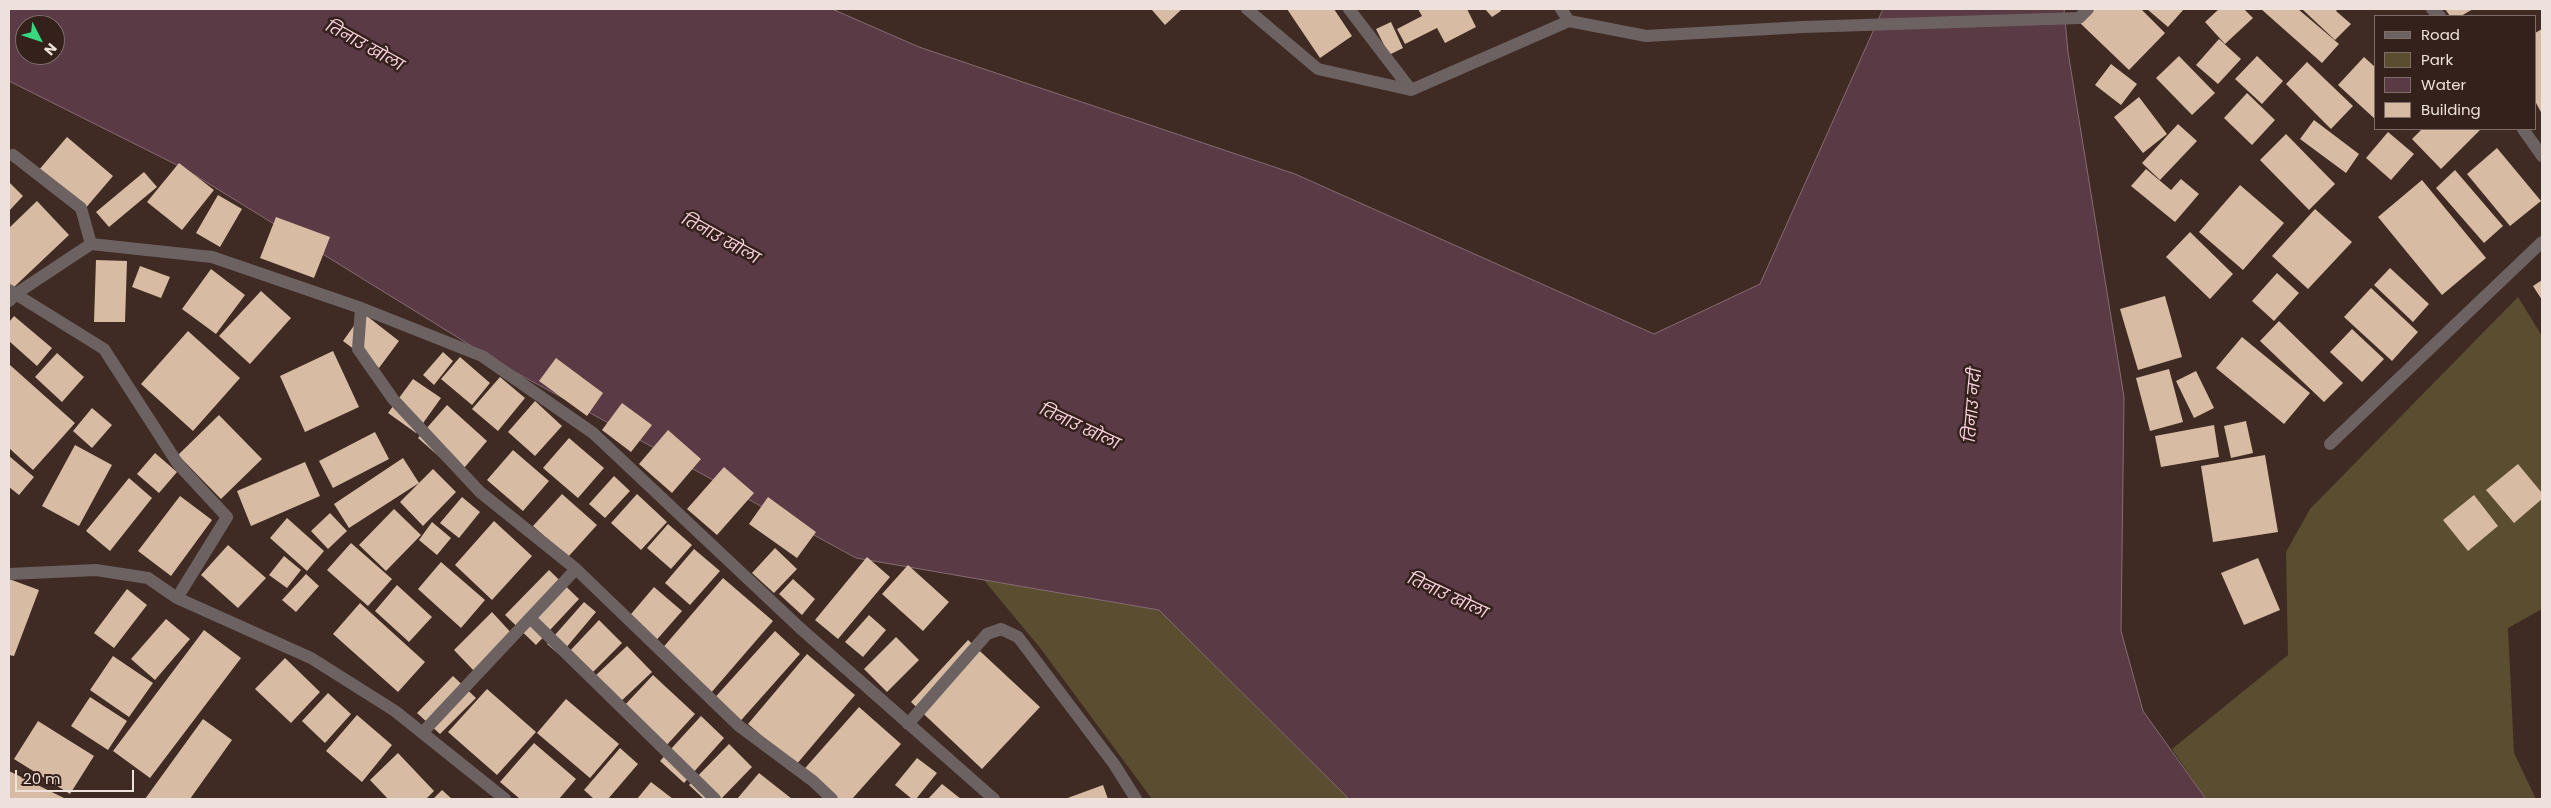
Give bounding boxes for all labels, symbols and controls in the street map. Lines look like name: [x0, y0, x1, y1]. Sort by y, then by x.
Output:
north arrow: [15, 15, 65, 65]
legend: [2374, 15, 2536, 130]
water label: तिनाउ खोला: [322, 18, 406, 76]
text: Road: [2421, 24, 2460, 45]
text: N: [40, 39, 62, 60]
text: Park: [2421, 49, 2453, 70]
text: Water: [2421, 74, 2466, 95]
text: Building: [2421, 99, 2481, 120]
water label: तिनाउ खोला: [678, 211, 762, 269]
water label: तिनाउ नदी: [1961, 367, 1987, 443]
water label: तिनाउ खोला: [1036, 401, 1122, 455]
water label: तिनाउ खोला: [1404, 570, 1490, 624]
scale bar: [18, 760, 136, 792]
text: 20 m: [23, 768, 61, 789]

